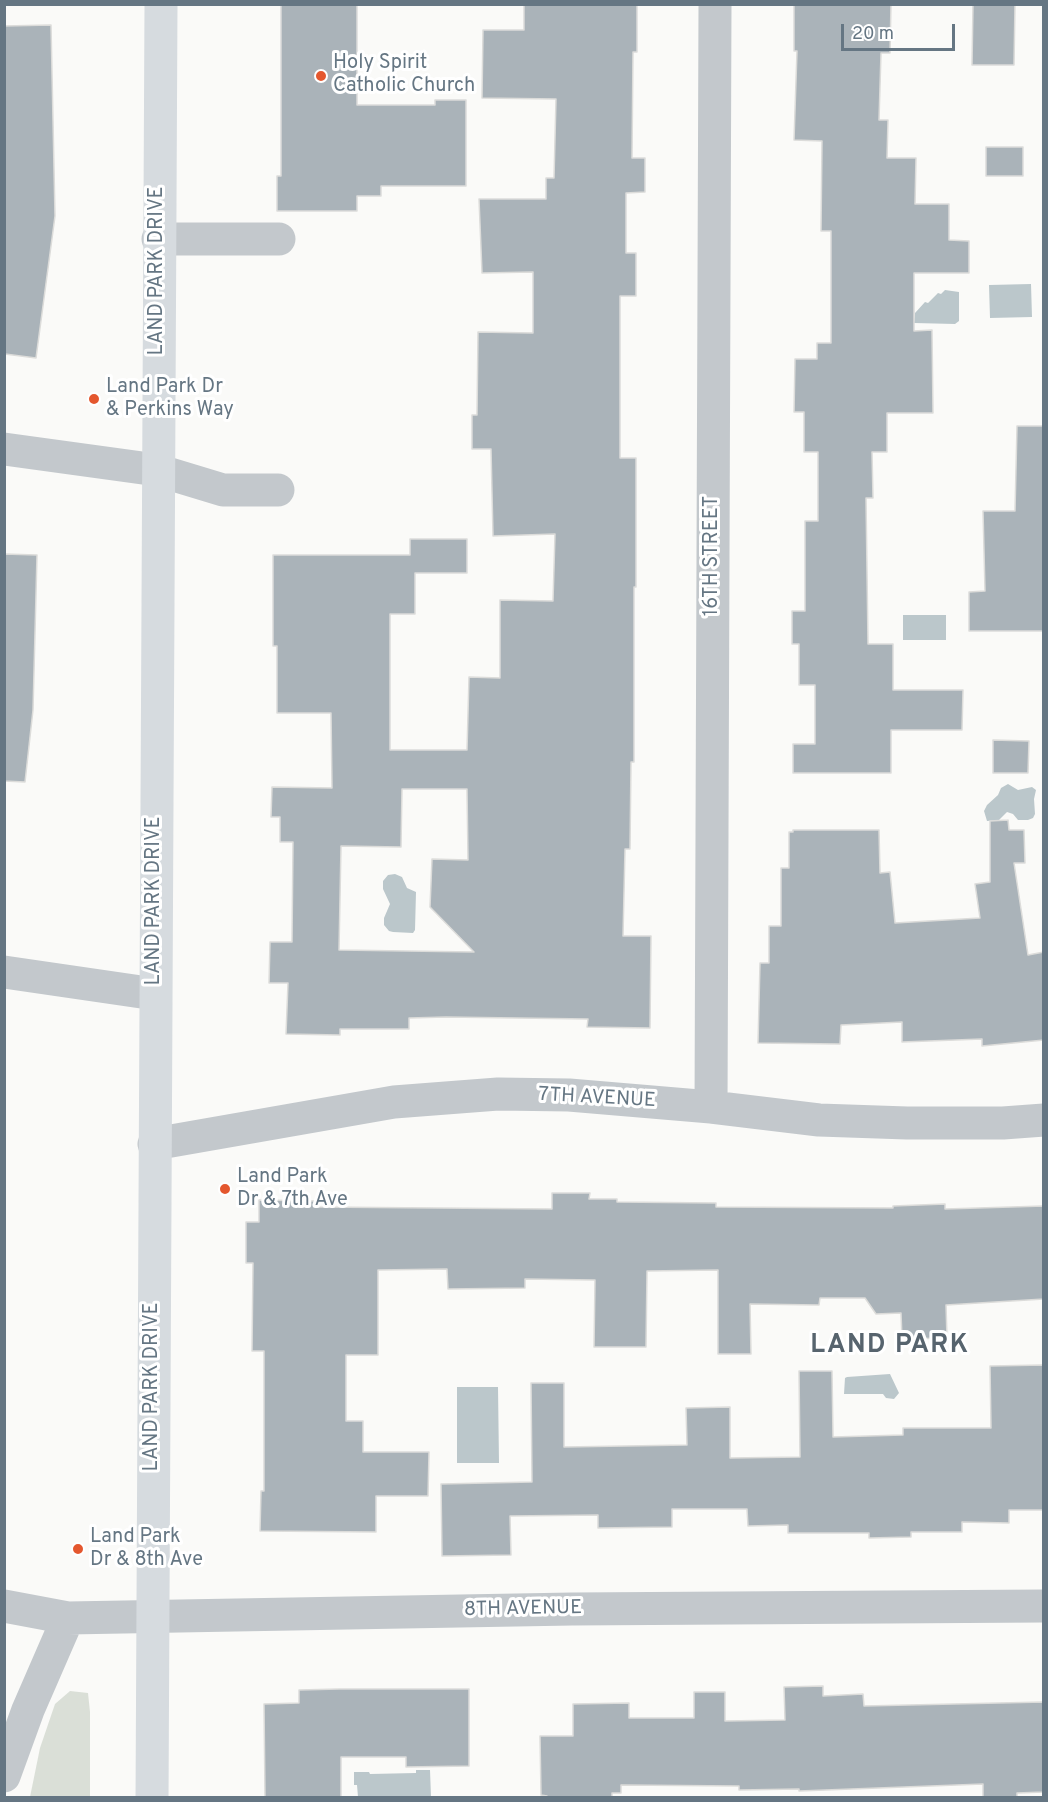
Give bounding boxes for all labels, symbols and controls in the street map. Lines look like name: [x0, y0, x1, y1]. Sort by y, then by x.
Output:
scale bar: [844, 12, 958, 50]
text: 20 m: [852, 23, 894, 46]
place label: Holy Spirit Catholic Church: [333, 52, 475, 99]
marker: Holy Spirit Catholic Church: [314, 69, 328, 83]
street label: LAND PARK DRIVE: [146, 186, 170, 356]
place label: Land Park Dr & Perkins Way: [106, 376, 234, 423]
marker: Land Park Dr & Perkins Way: [87, 392, 101, 406]
street label: 16TH STREET: [701, 496, 725, 616]
street label: LAND PARK DRIVE: [143, 816, 167, 986]
street label: 7TH AVENUE: [538, 1084, 656, 1114]
place label: Land Park Dr & 7th Ave: [237, 1166, 348, 1213]
marker: Land Park Dr & 7th Ave: [218, 1182, 232, 1196]
street label: LAND PARK DRIVE: [141, 1302, 165, 1472]
district label: LAND PARK: [810, 1331, 970, 1363]
place label: Land Park Dr & 8th Ave: [90, 1526, 203, 1573]
marker: Land Park Dr & 8th Ave: [71, 1542, 85, 1556]
street label: 8TH AVENUE: [464, 1597, 582, 1623]

